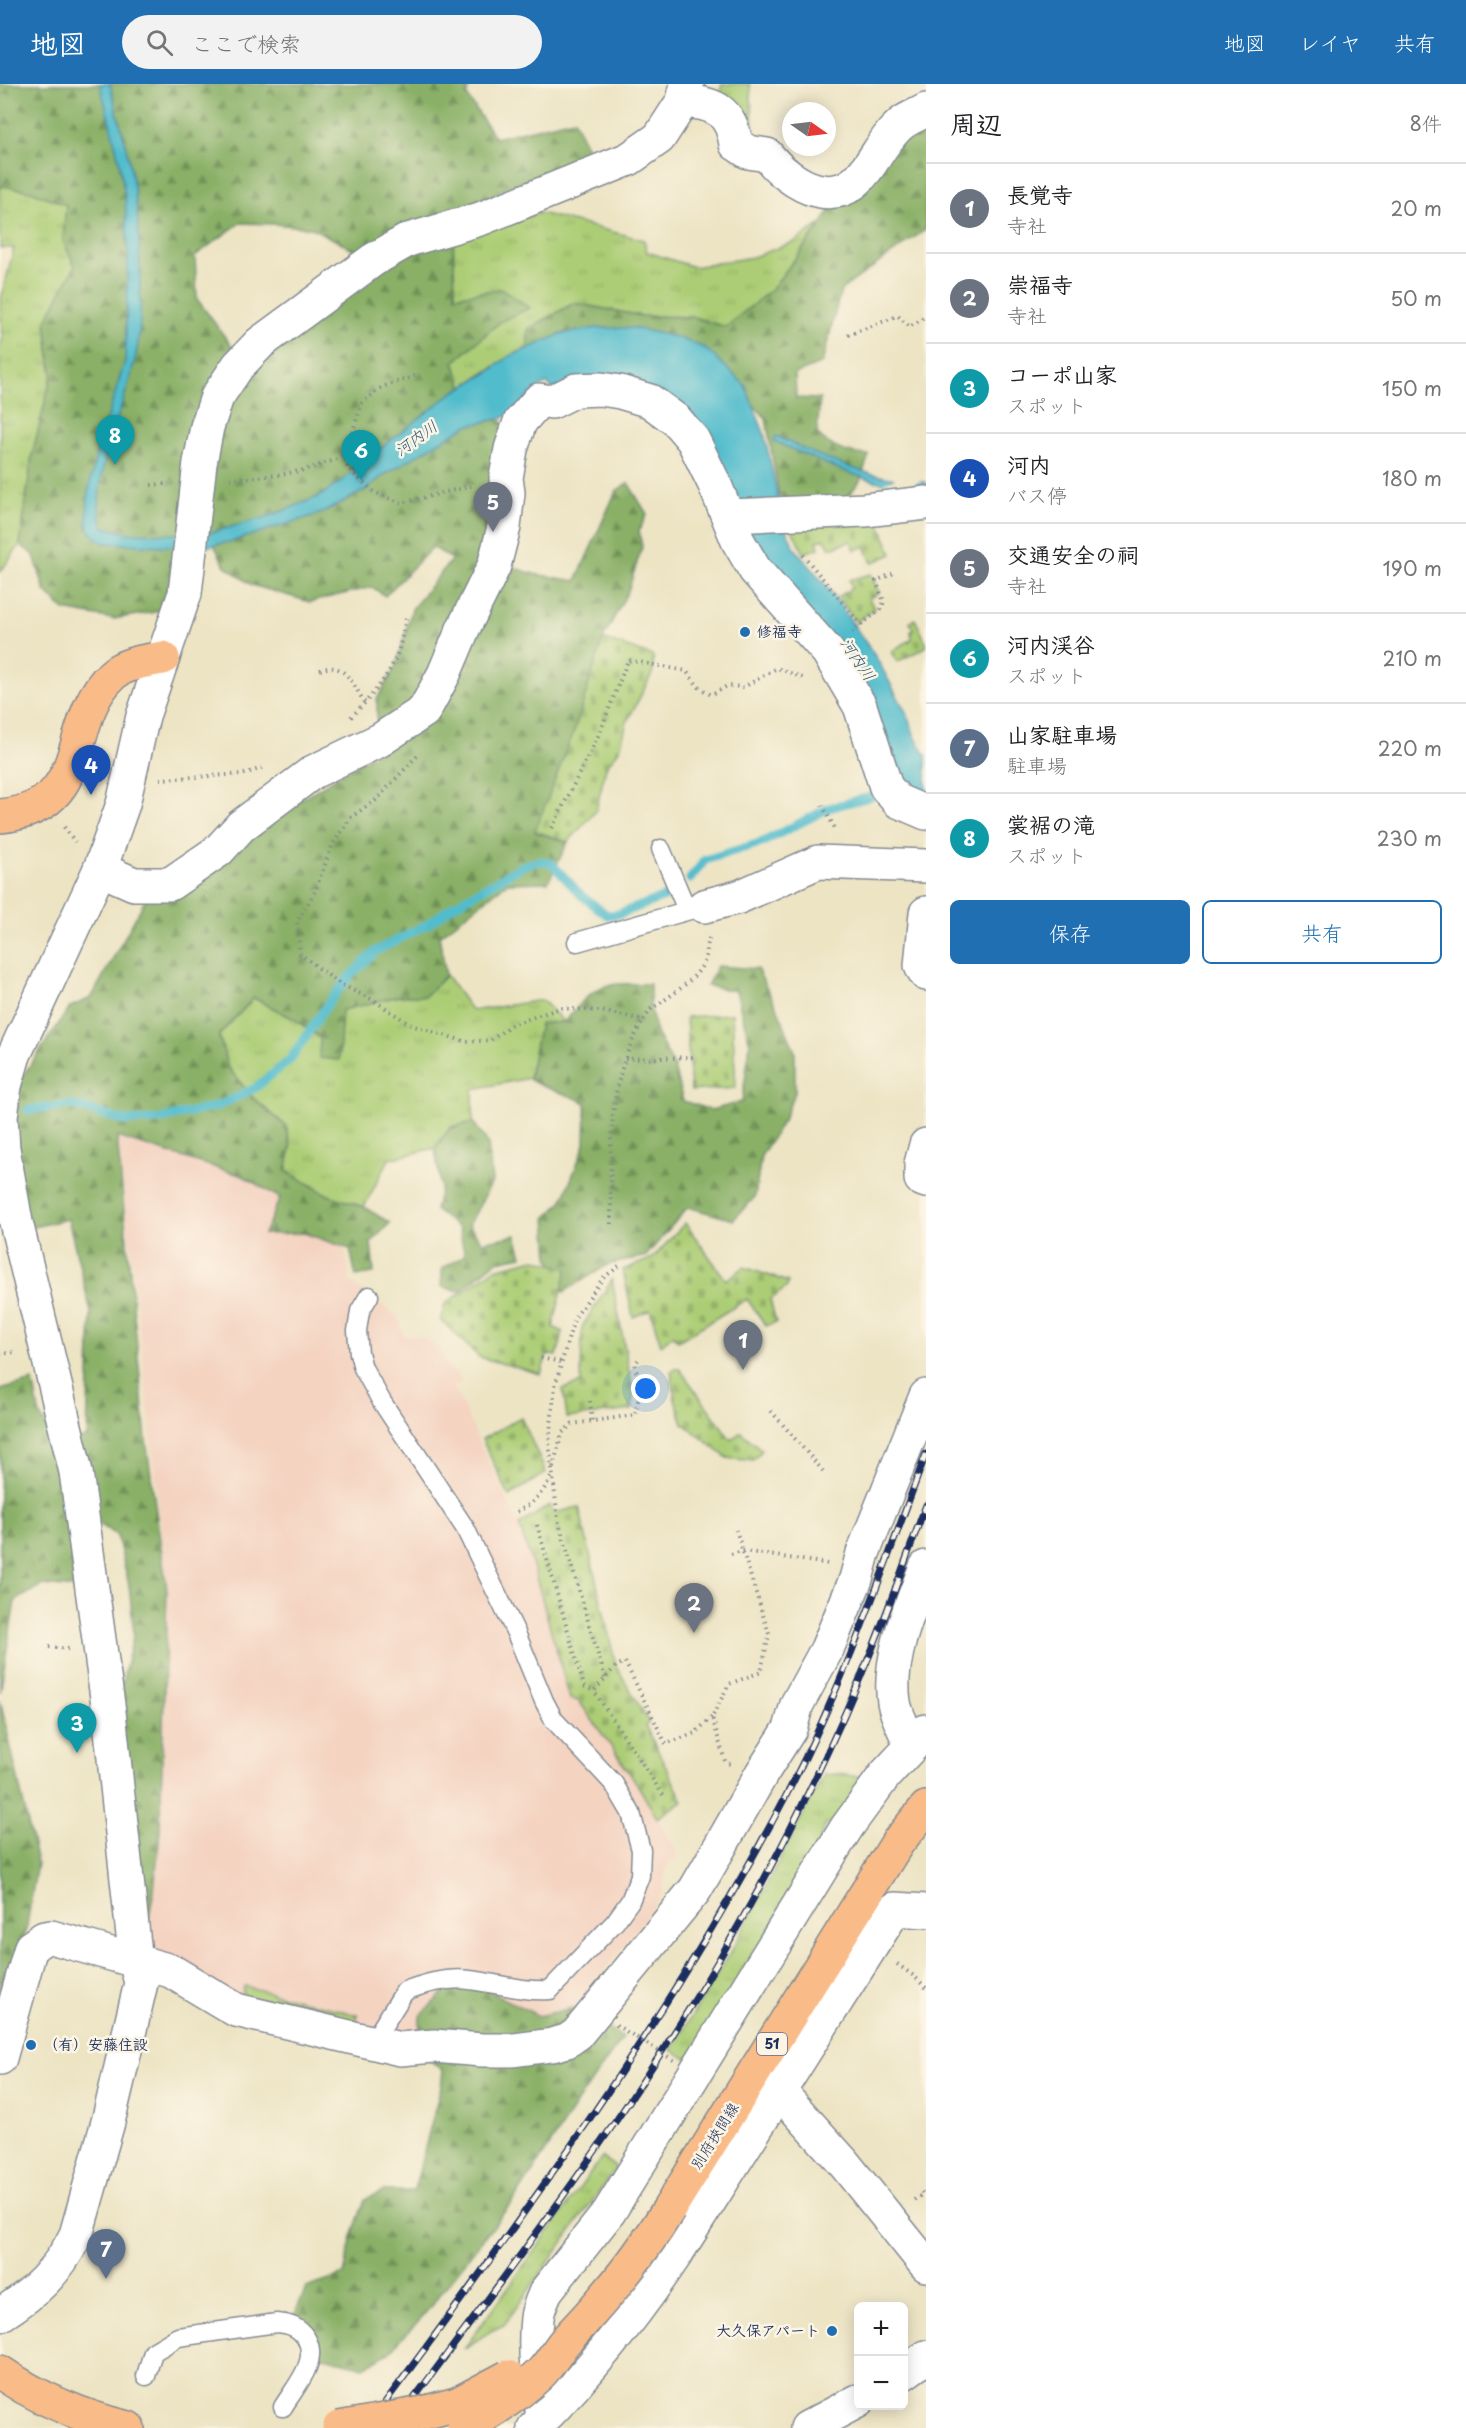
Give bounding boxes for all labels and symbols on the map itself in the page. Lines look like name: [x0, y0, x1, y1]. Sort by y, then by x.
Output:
north arrow: [782, 102, 836, 156]
water label: 河内川: [389, 413, 442, 461]
pin: 8: [96, 416, 134, 465]
pin: 6: [342, 430, 380, 480]
pin: 5: [474, 482, 512, 532]
place label: 修福寺: [757, 619, 802, 642]
marker: 修福寺: [738, 625, 752, 639]
water label: 河内川: [835, 632, 882, 685]
pin: 4: [72, 746, 110, 795]
pin: 1: [724, 1320, 762, 1370]
your location: [631, 1374, 660, 1403]
pin: 2: [674, 1584, 714, 1633]
pin: 3: [58, 1704, 97, 1753]
place label: （有）安藤住設: [43, 2032, 148, 2055]
road number: 51: [757, 2033, 787, 2055]
marker: （有）安藤住設: [24, 2038, 38, 2052]
street label: 別府挾間線: [684, 2097, 743, 2173]
pin: 7: [86, 2230, 126, 2279]
place label: 大久保アパート: [716, 2318, 820, 2341]
marker: 大久保アパート: [825, 2324, 839, 2338]

